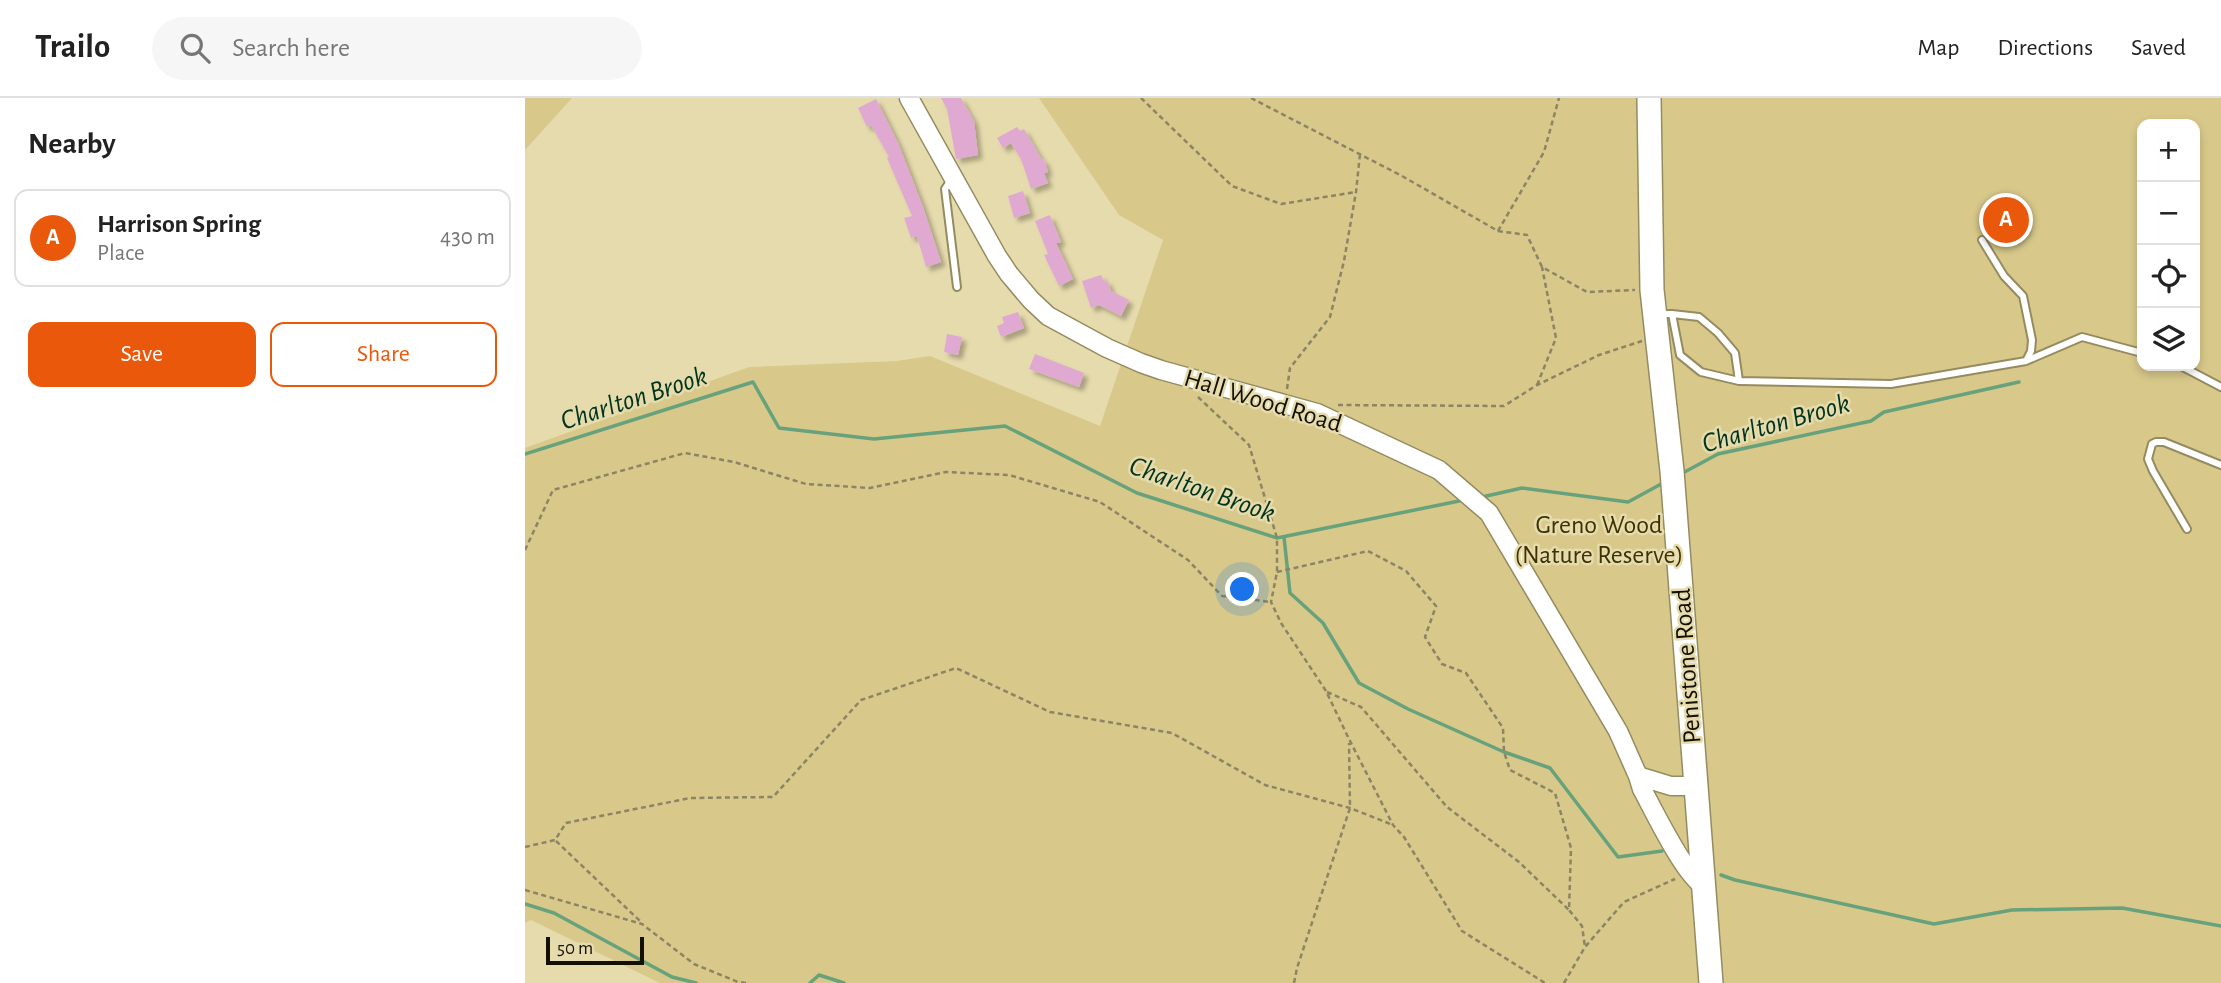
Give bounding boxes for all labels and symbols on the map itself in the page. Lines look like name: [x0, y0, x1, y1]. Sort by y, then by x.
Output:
pin: A: [1983, 194, 2029, 246]
water label: Charlton Brook: [557, 362, 711, 436]
street label: Hall Wood Road: [1181, 365, 1345, 437]
water label: Charlton Brook: [1699, 390, 1853, 458]
water label: Charlton Brook: [1126, 452, 1279, 528]
park label: Greno Wood (Nature Reserve): [1514, 512, 1684, 568]
your location: [1225, 572, 1259, 606]
street label: Penistone Road: [1669, 587, 1705, 745]
scale bar: [546, 934, 644, 966]

